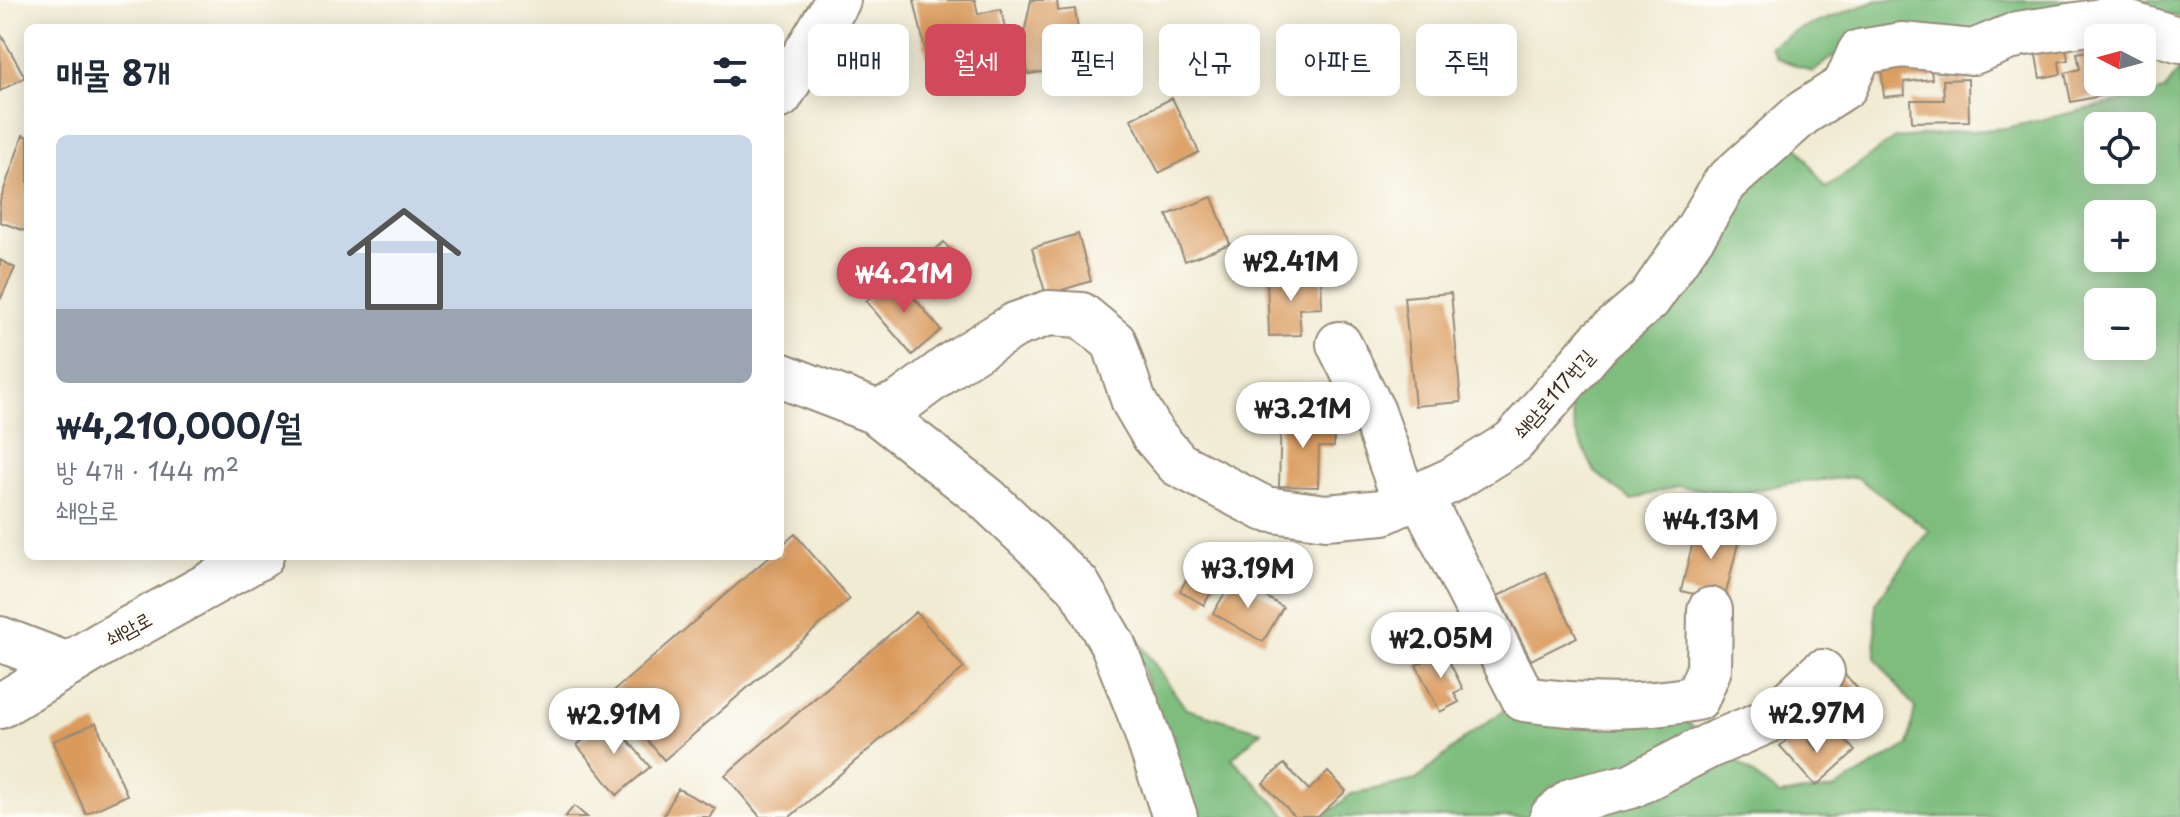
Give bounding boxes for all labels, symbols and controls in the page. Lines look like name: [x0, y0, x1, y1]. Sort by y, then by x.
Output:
chip: 매매: [808, 24, 909, 96]
chip: 월세: [925, 24, 1026, 96]
chip: 필터: [1042, 24, 1143, 96]
chip: 신규: [1159, 24, 1260, 96]
chip: 아파트: [1276, 24, 1400, 96]
chip: 주택: [1416, 24, 1517, 96]
north arrow: [2084, 24, 2156, 96]
map controls: [2084, 24, 2156, 360]
text: 매물 8개: [56, 46, 170, 98]
icon: filters: [708, 50, 752, 94]
button: locate: [2084, 112, 2156, 184]
icon: home: [332, 187, 476, 331]
button: +: [2084, 200, 2156, 272]
pin: ₩2.41M: [1226, 235, 1356, 303]
text: ₩2.41M: [1243, 241, 1339, 280]
pin: ₩4.21M: [839, 247, 969, 315]
text: ₩4.21M: [855, 253, 953, 292]
button: −: [2084, 288, 2156, 360]
street label: 쇄암로117번길: [1506, 342, 1601, 445]
pin: ₩3.21M: [1238, 382, 1368, 450]
text: ₩3.21M: [1254, 388, 1352, 427]
text: ₩4,210,000/월: [56, 399, 302, 451]
text: 방 4개 · 144 m²: [56, 451, 239, 490]
text: 쇄암로: [56, 490, 119, 529]
pin: ₩4.13M: [1646, 493, 1776, 561]
text: ₩4.13M: [1663, 499, 1759, 538]
pin: ₩3.19M: [1183, 542, 1313, 610]
text: ₩3.19M: [1201, 548, 1295, 587]
street label: 쇄암로: [100, 603, 157, 653]
pin: ₩2.05M: [1376, 612, 1506, 680]
text: ₩2.05M: [1389, 618, 1493, 657]
pin: ₩2.97M: [1752, 687, 1882, 755]
pin: ₩2.91M: [549, 688, 679, 756]
text: ₩2.97M: [1768, 693, 1866, 732]
text: ₩2.91M: [567, 694, 661, 733]

